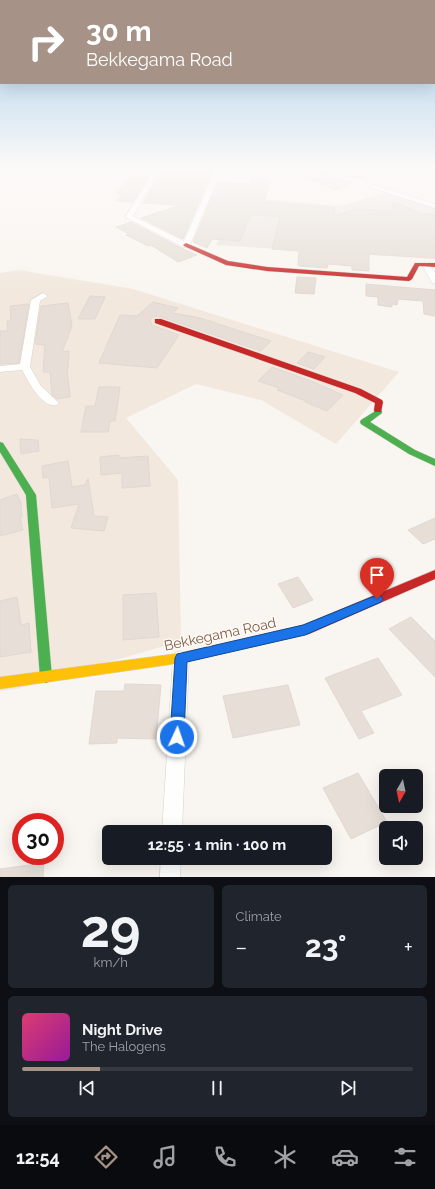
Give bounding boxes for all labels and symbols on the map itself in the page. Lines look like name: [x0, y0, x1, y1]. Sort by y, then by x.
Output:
pin: [360, 558, 394, 599]
street label: Bekkegama Road: [163, 614, 277, 654]
position arrow: [156, 716, 198, 758]
north arrow: [379, 769, 423, 813]
speed limit sign: 30: [12, 813, 64, 865]

